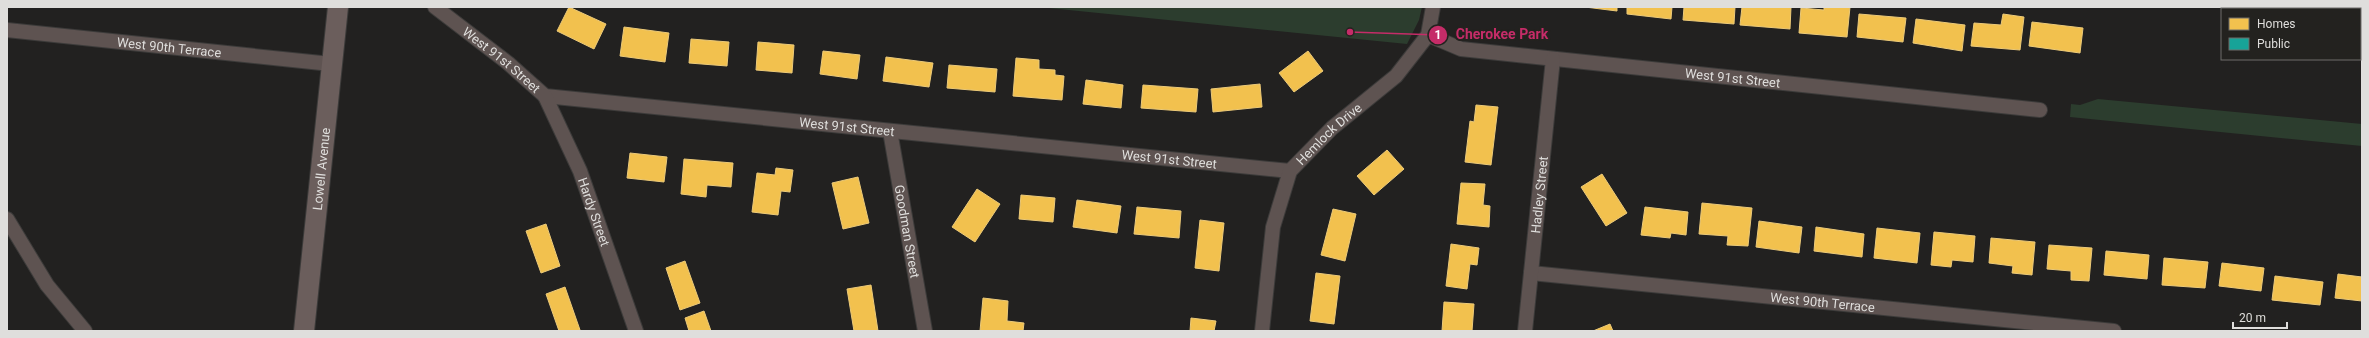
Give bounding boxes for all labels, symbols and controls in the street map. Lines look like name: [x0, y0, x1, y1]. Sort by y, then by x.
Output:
legend: [2221, 8, 2361, 60]
text: Homes: [2257, 17, 2295, 31]
callout: Cherokee Park: [1428, 22, 1556, 48]
street label: West 91st Street: [460, 24, 543, 96]
text: Cherokee Park: [1456, 26, 1549, 42]
text: 1: [1435, 28, 1441, 42]
street label: West 90th Terrace: [116, 34, 222, 60]
text: Public: [2257, 37, 2290, 51]
street label: West 91st Street: [1684, 65, 1781, 90]
street label: Hemlock Drive: [1293, 100, 1365, 168]
street label: West 91st Street: [799, 114, 895, 139]
street label: Lowell Avenue: [309, 127, 333, 211]
street label: West 91st Street: [1121, 147, 1218, 171]
street label: Hadley Street: [1528, 155, 1550, 234]
street label: Hardy Street: [575, 175, 613, 248]
street label: Goodman Street: [892, 184, 923, 279]
street label: West 90th Terrace: [1770, 289, 1876, 315]
scale bar: [2233, 304, 2287, 330]
text: 20 m: [2239, 311, 2266, 325]

